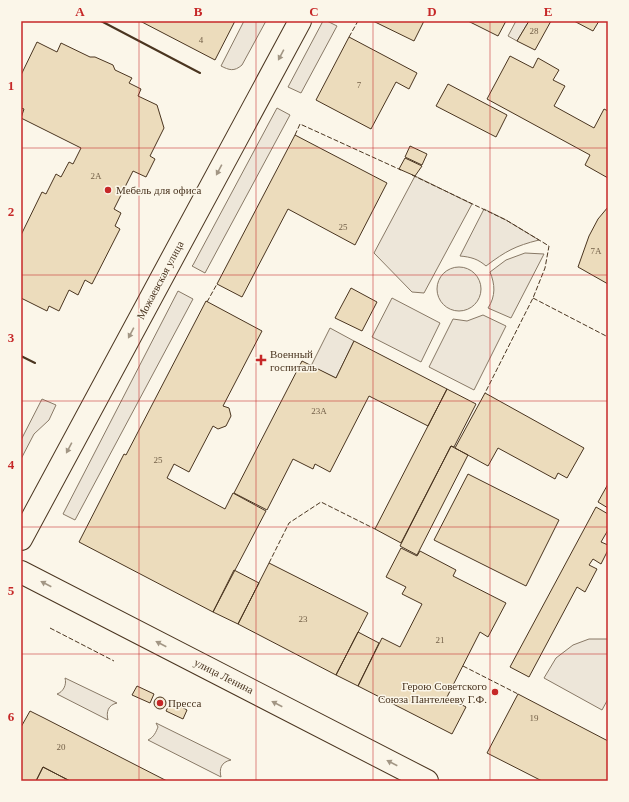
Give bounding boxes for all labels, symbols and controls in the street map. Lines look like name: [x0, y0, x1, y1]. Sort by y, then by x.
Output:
text: A: [75, 4, 85, 19]
text: B: [194, 4, 203, 19]
text: C: [309, 4, 319, 19]
text: D: [427, 4, 437, 19]
text: E: [544, 4, 552, 19]
house number: 28: [530, 26, 539, 36]
house number: 4: [199, 35, 204, 45]
one-way arrow: [278, 49, 285, 61]
text: 1: [8, 78, 14, 93]
house number: 7: [357, 80, 362, 90]
one-way arrow: [216, 164, 223, 175]
house number: 2А: [91, 171, 102, 181]
place label: Мебель для офиса: [116, 184, 202, 196]
marker: Мебель для офиса: [103, 185, 113, 195]
text: 2: [8, 204, 14, 219]
house number: 25: [339, 222, 348, 232]
street label: Можаевская улица: [134, 239, 186, 321]
house number: 7А: [591, 246, 602, 256]
one-way arrow: [128, 328, 135, 339]
text: 3: [8, 330, 15, 345]
place label: Военный госпиталь: [270, 348, 317, 373]
marker: Военный госпиталь: [255, 354, 267, 366]
house number: 23А: [311, 406, 327, 416]
one-way arrow: [66, 442, 73, 454]
house number: 25: [154, 455, 163, 465]
text: 4: [8, 457, 15, 472]
one-way arrow: [40, 581, 51, 588]
text: 5: [8, 583, 15, 598]
house number: 23: [299, 614, 308, 624]
house number: 21: [436, 635, 445, 645]
one-way arrow: [155, 641, 167, 647]
street label: улица Ленина: [192, 656, 256, 696]
place label: Герою Советского Союза Пантелееву Г.Ф.: [378, 680, 487, 705]
marker: Герою Советского Союза Пантелееву Г.Ф.: [490, 687, 500, 697]
place label: Пресса: [168, 697, 201, 709]
marker: Пресса: [155, 698, 165, 708]
one-way arrow: [271, 700, 282, 707]
text: 6: [8, 709, 15, 724]
house number: 19: [530, 713, 539, 723]
house number: 20: [57, 742, 66, 752]
one-way arrow: [386, 760, 398, 766]

